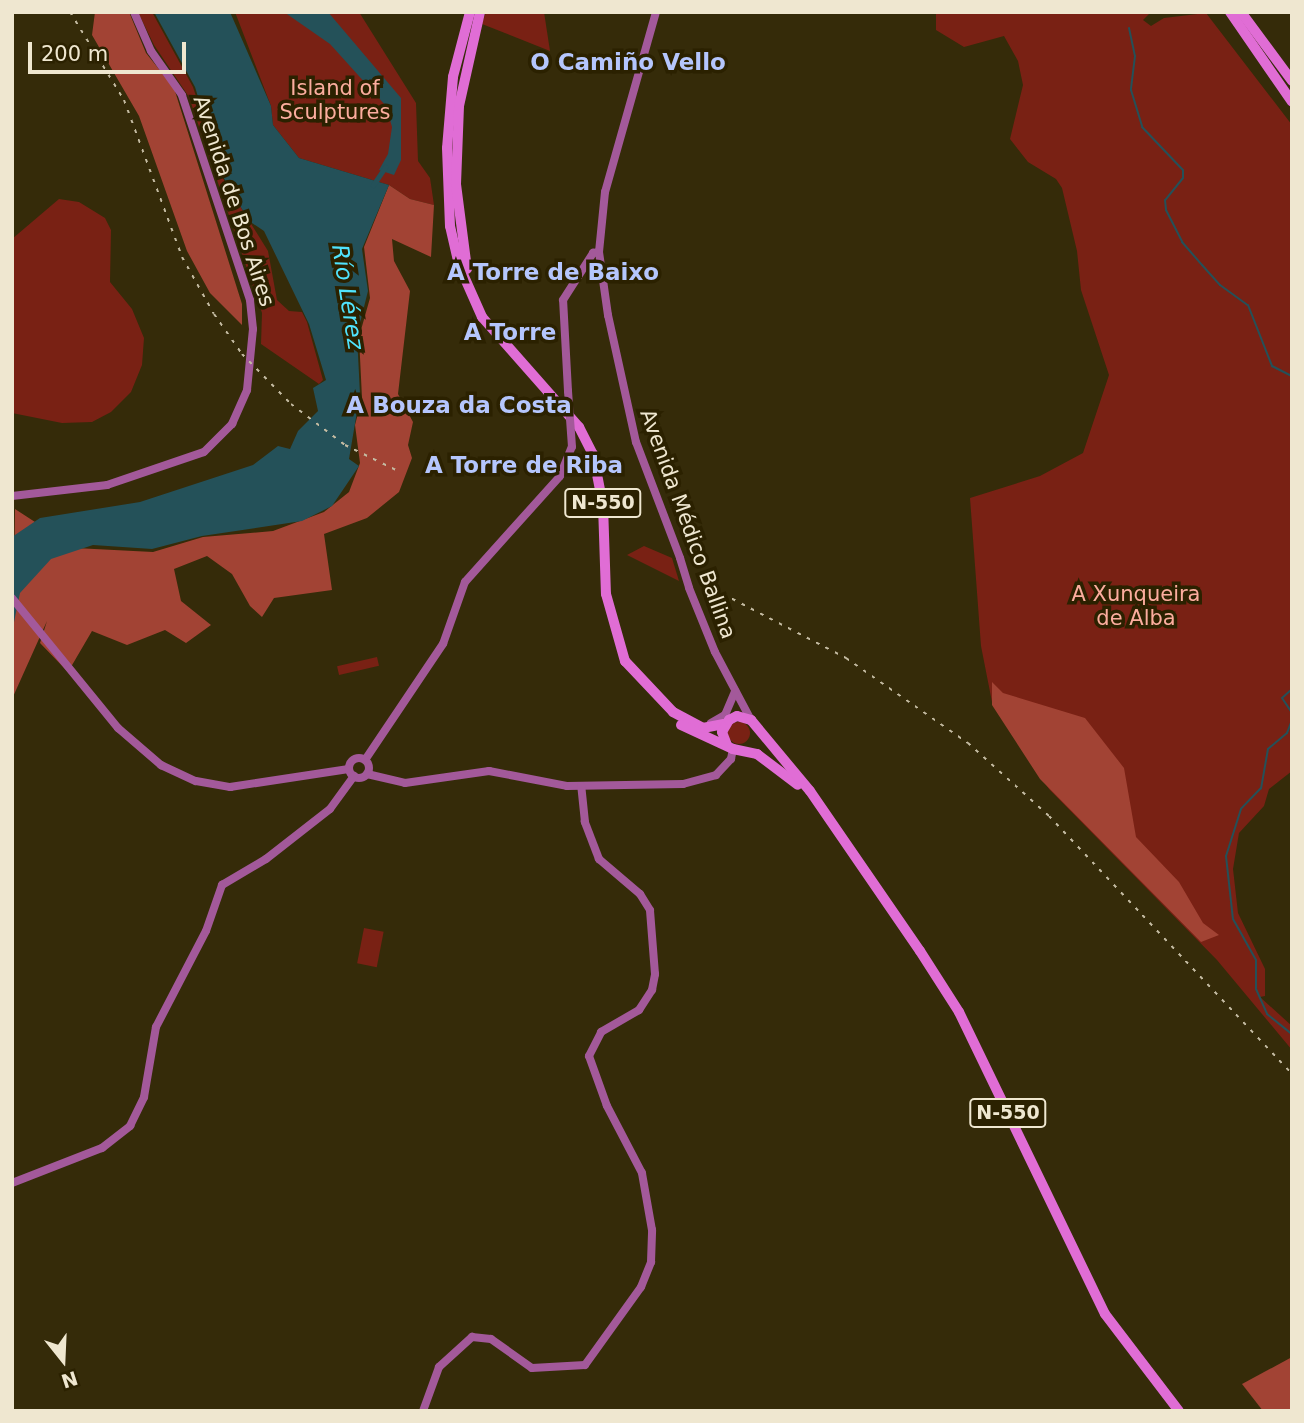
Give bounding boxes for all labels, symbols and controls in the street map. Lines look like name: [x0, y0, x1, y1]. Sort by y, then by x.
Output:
scale bar: [32, 28, 189, 72]
text: 200 m: [41, 42, 108, 66]
district label: O Camiño Vello: [530, 48, 726, 76]
park label: Island of Sculptures: [280, 75, 390, 125]
street label: Avenida de Bos Aires: [188, 92, 280, 310]
water label: Río Lérez: [326, 242, 370, 352]
district label: A Torre de Baixo: [447, 258, 659, 286]
district label: A Torre: [464, 318, 556, 346]
district label: A Bouza da Costa: [346, 391, 572, 419]
street label: Avenida Médico Ballina: [635, 406, 741, 642]
district label: A Torre de Riba: [425, 451, 623, 479]
road number: N-550: [563, 488, 643, 518]
park label: A Xunqueira de Alba: [1072, 581, 1200, 631]
road number: N-550: [968, 1098, 1048, 1128]
north arrow: [28, 1325, 98, 1395]
text: N: [59, 1367, 80, 1393]

